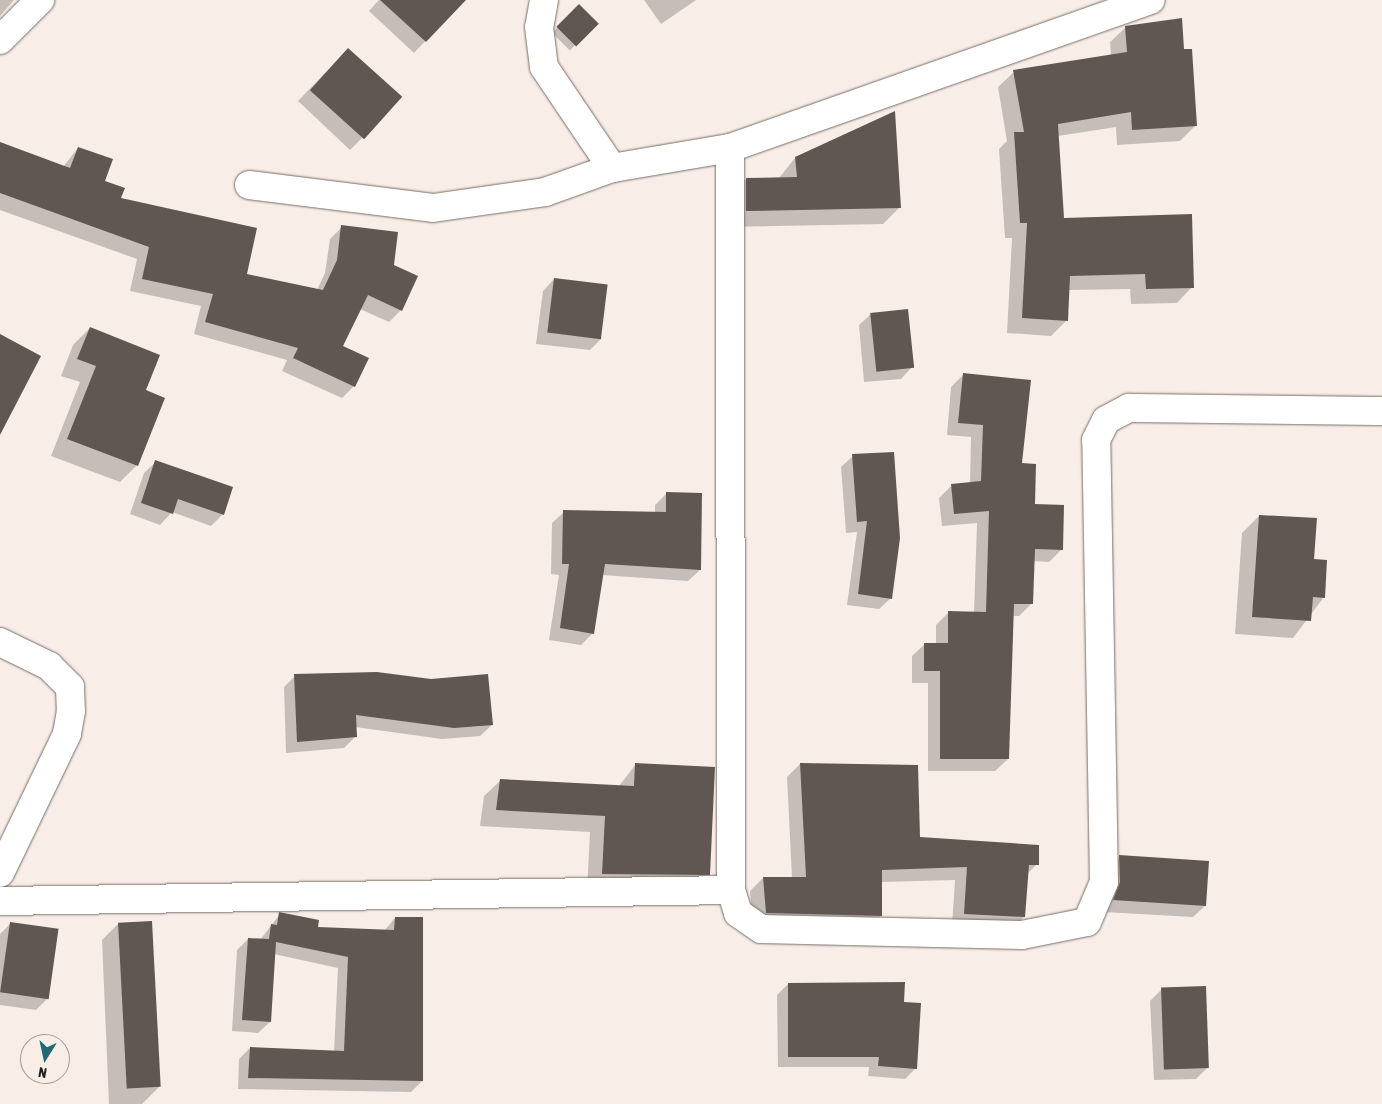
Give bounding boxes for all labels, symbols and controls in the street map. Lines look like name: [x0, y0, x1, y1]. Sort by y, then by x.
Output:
north arrow: [20, 1034, 70, 1084]
text: N: [37, 1064, 48, 1081]

